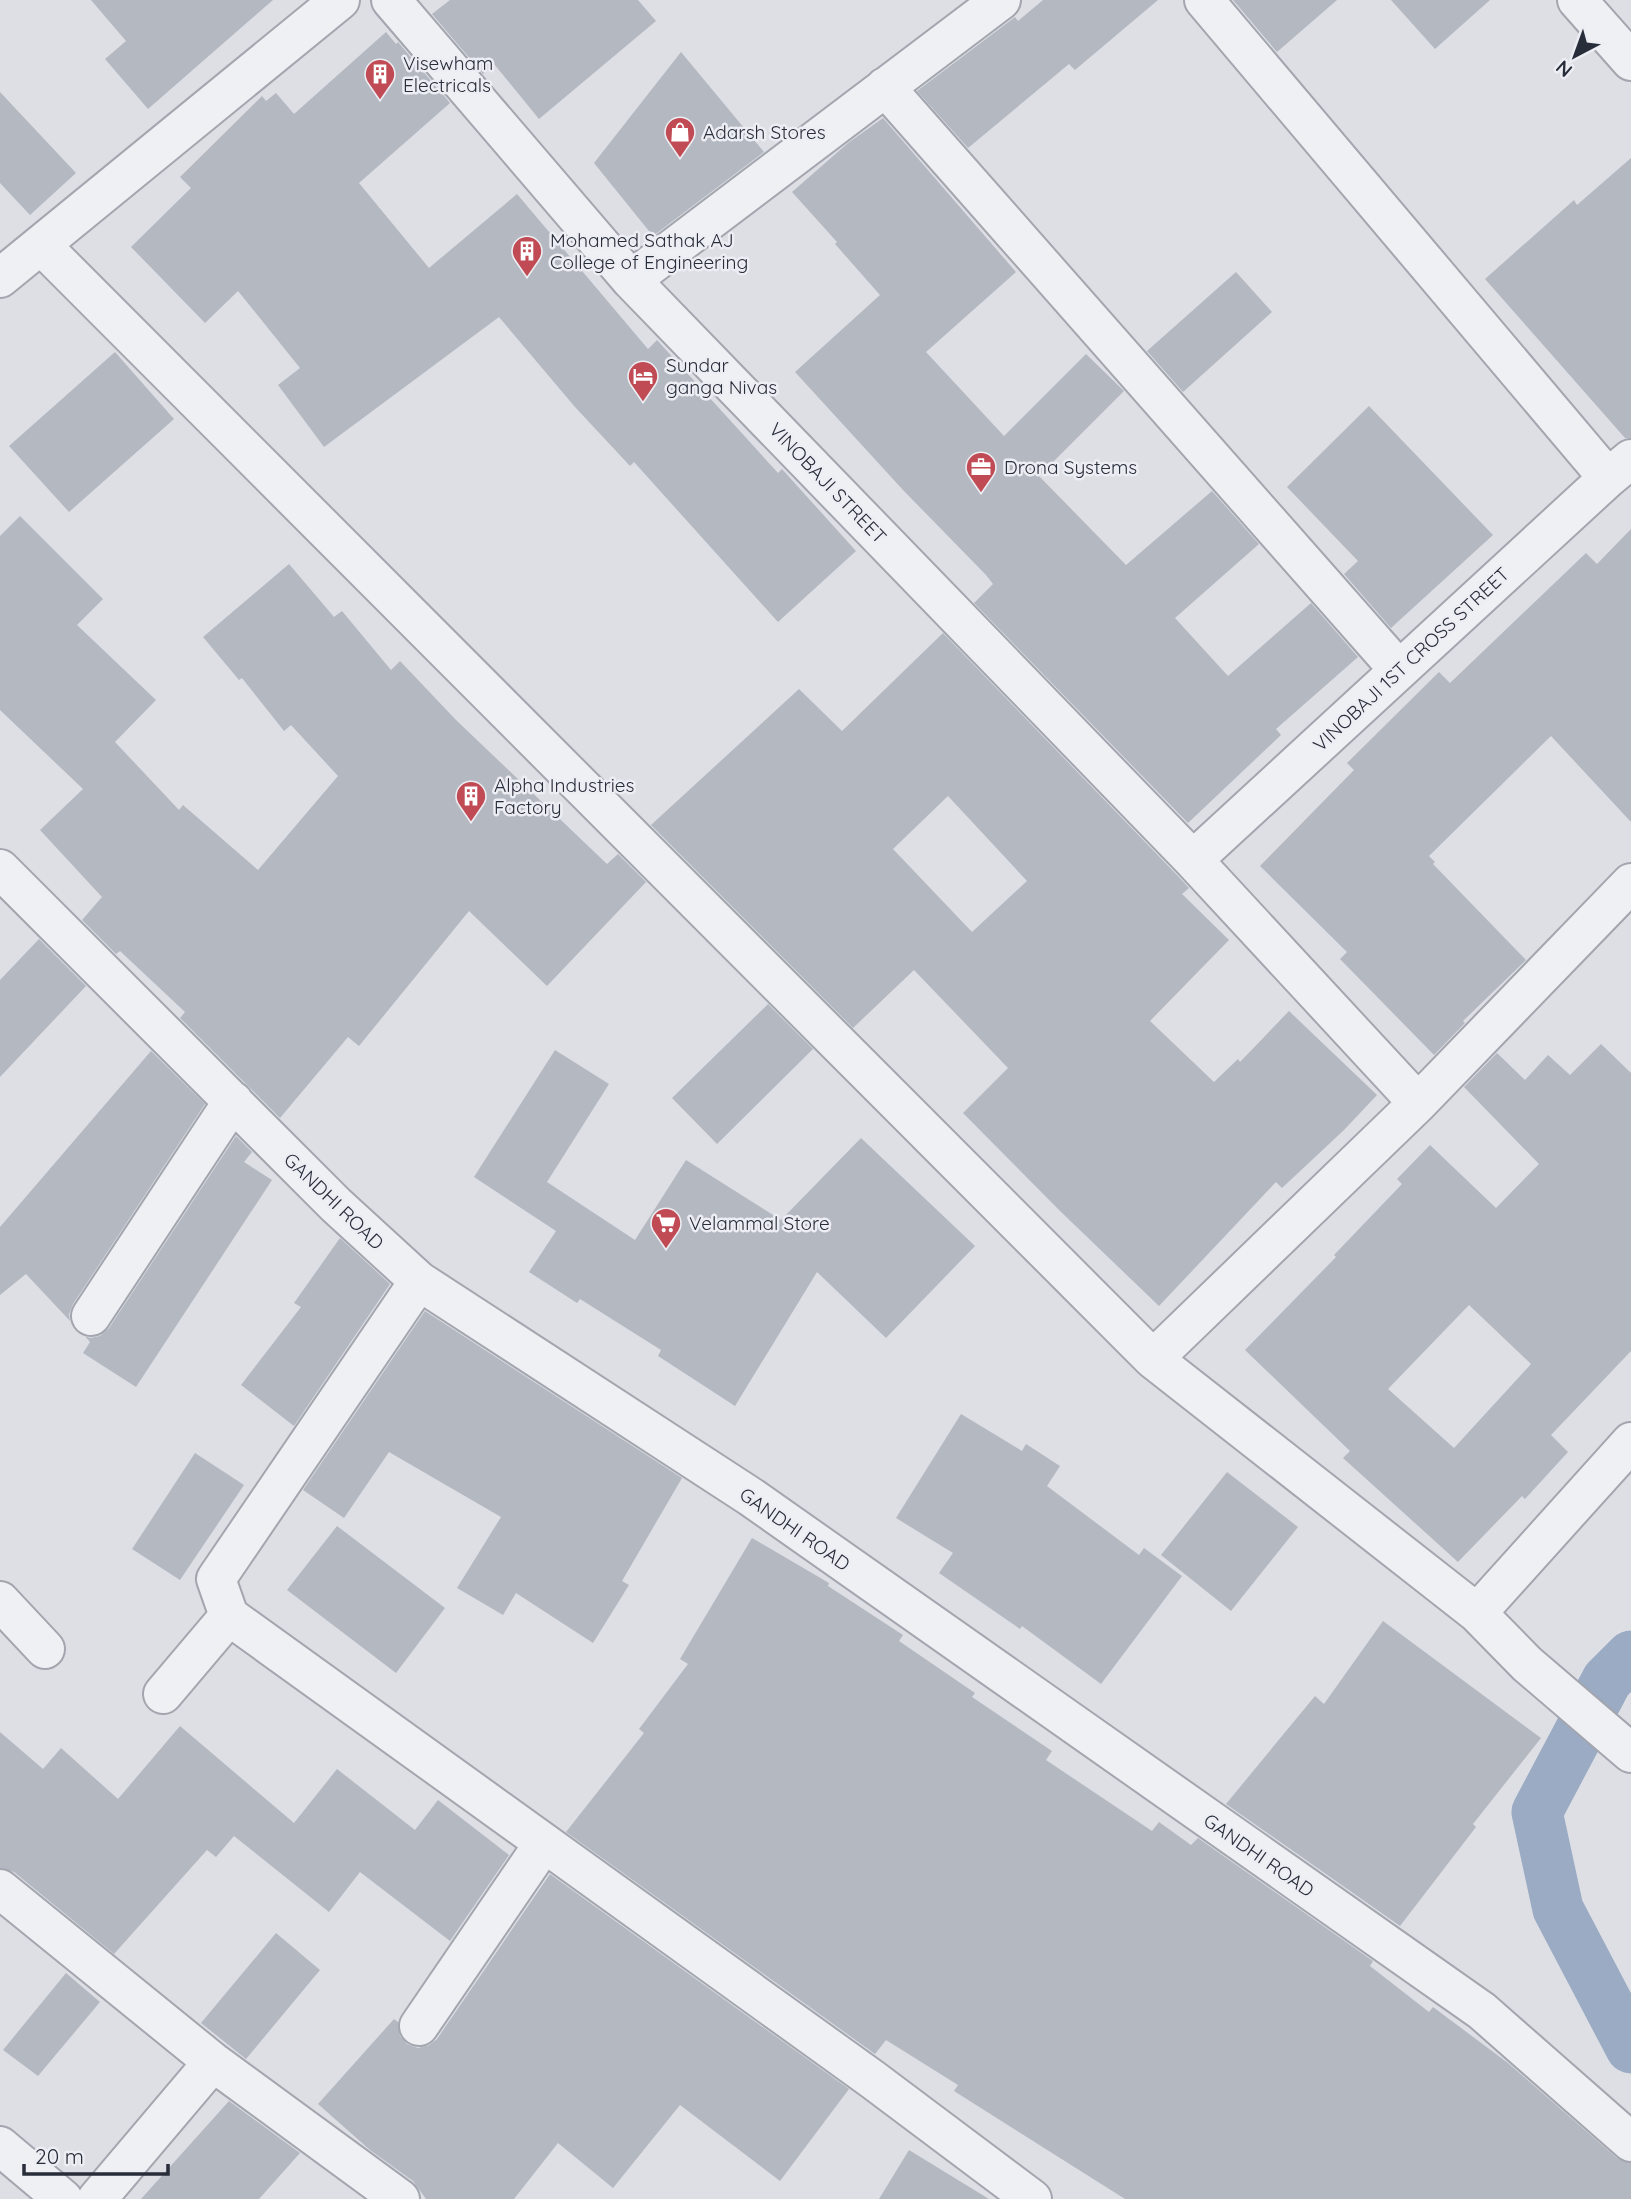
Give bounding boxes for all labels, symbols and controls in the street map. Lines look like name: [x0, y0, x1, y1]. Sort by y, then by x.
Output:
north arrow: [1540, 21, 1610, 91]
place label: Visewham Electricals: [403, 51, 493, 97]
text: N: [1551, 55, 1577, 82]
building icon: Visewham Electricals: [363, 57, 397, 101]
shop icon: Adarsh Stores: [663, 115, 697, 159]
place label: Adarsh Stores: [703, 120, 826, 144]
place label: Mohamed Sathak AJ College of Engineering: [550, 228, 748, 274]
building icon: Mohamed Sathak AJ College of Engineering: [510, 234, 544, 278]
place label: Sundar ganga Nivas: [666, 353, 777, 399]
hotel icon: Sundar ganga Nivas: [626, 359, 660, 403]
street label: VINOBAJI STREET: [764, 417, 892, 549]
office icon: Drona Systems: [964, 450, 998, 494]
place label: Drona Systems: [1004, 455, 1137, 479]
street label: VINOBAJI 1ST CROSS STREET: [1308, 562, 1514, 756]
place label: Alpha Industries Factory: [494, 773, 634, 819]
building icon: Alpha Industries Factory: [454, 779, 488, 823]
street label: GANDHI ROAD: [279, 1147, 389, 1255]
supermarket icon: Velammal Store: [649, 1206, 683, 1250]
place label: Velammal Store: [689, 1211, 830, 1235]
street label: GANDHI ROAD: [735, 1482, 855, 1576]
street label: GANDHI ROAD: [1199, 1808, 1319, 1902]
scale bar: [24, 2132, 168, 2176]
text: 20 m: [35, 2143, 84, 2169]

